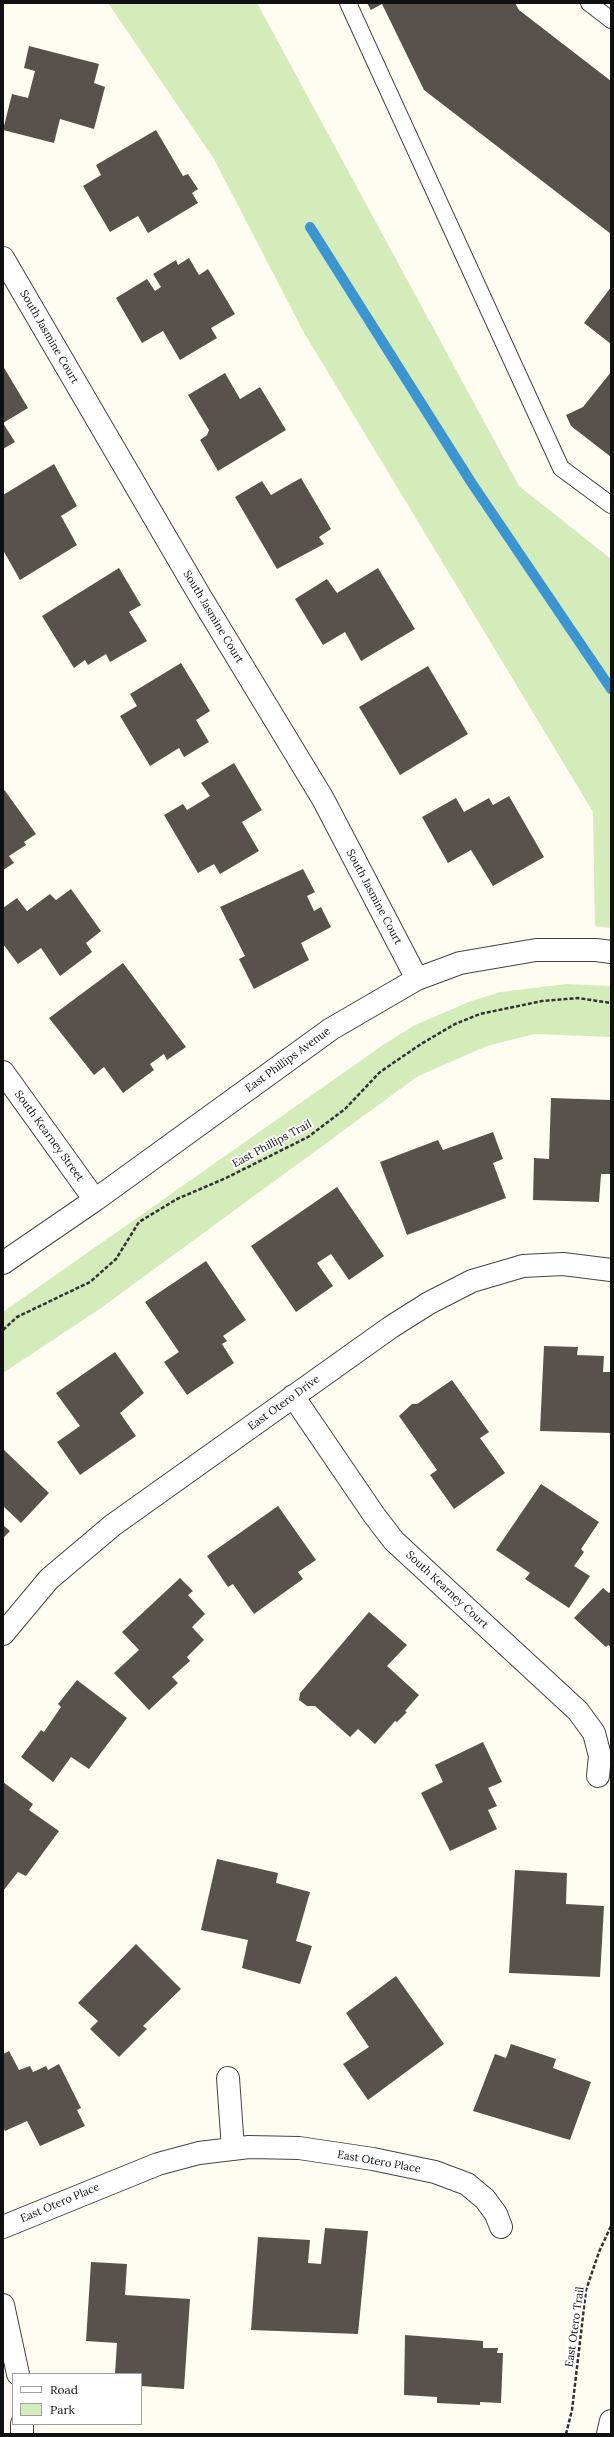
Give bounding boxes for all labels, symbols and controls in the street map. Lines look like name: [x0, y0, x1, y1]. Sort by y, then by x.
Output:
street label: South Jasmine Court: [17, 288, 81, 386]
street label: South Jasmine Court: [180, 568, 246, 666]
street label: South Jasmine Court: [343, 847, 405, 947]
street label: East Phillips Avenue: [243, 1025, 333, 1095]
street label: South Kearney Street: [12, 1088, 86, 1184]
street label: East Phillips Trail: [230, 1118, 314, 1170]
street label: East Otero Drive: [246, 1373, 322, 1433]
street label: South Kearney Court: [403, 1548, 491, 1632]
street label: East Otero Place: [336, 2148, 422, 2176]
street label: East Otero Place: [18, 2180, 102, 2226]
street label: East Otero Trail: [563, 2286, 587, 2368]
legend: [12, 2373, 142, 2425]
text: Road: [50, 2382, 78, 2397]
text: Park: [50, 2402, 75, 2417]

